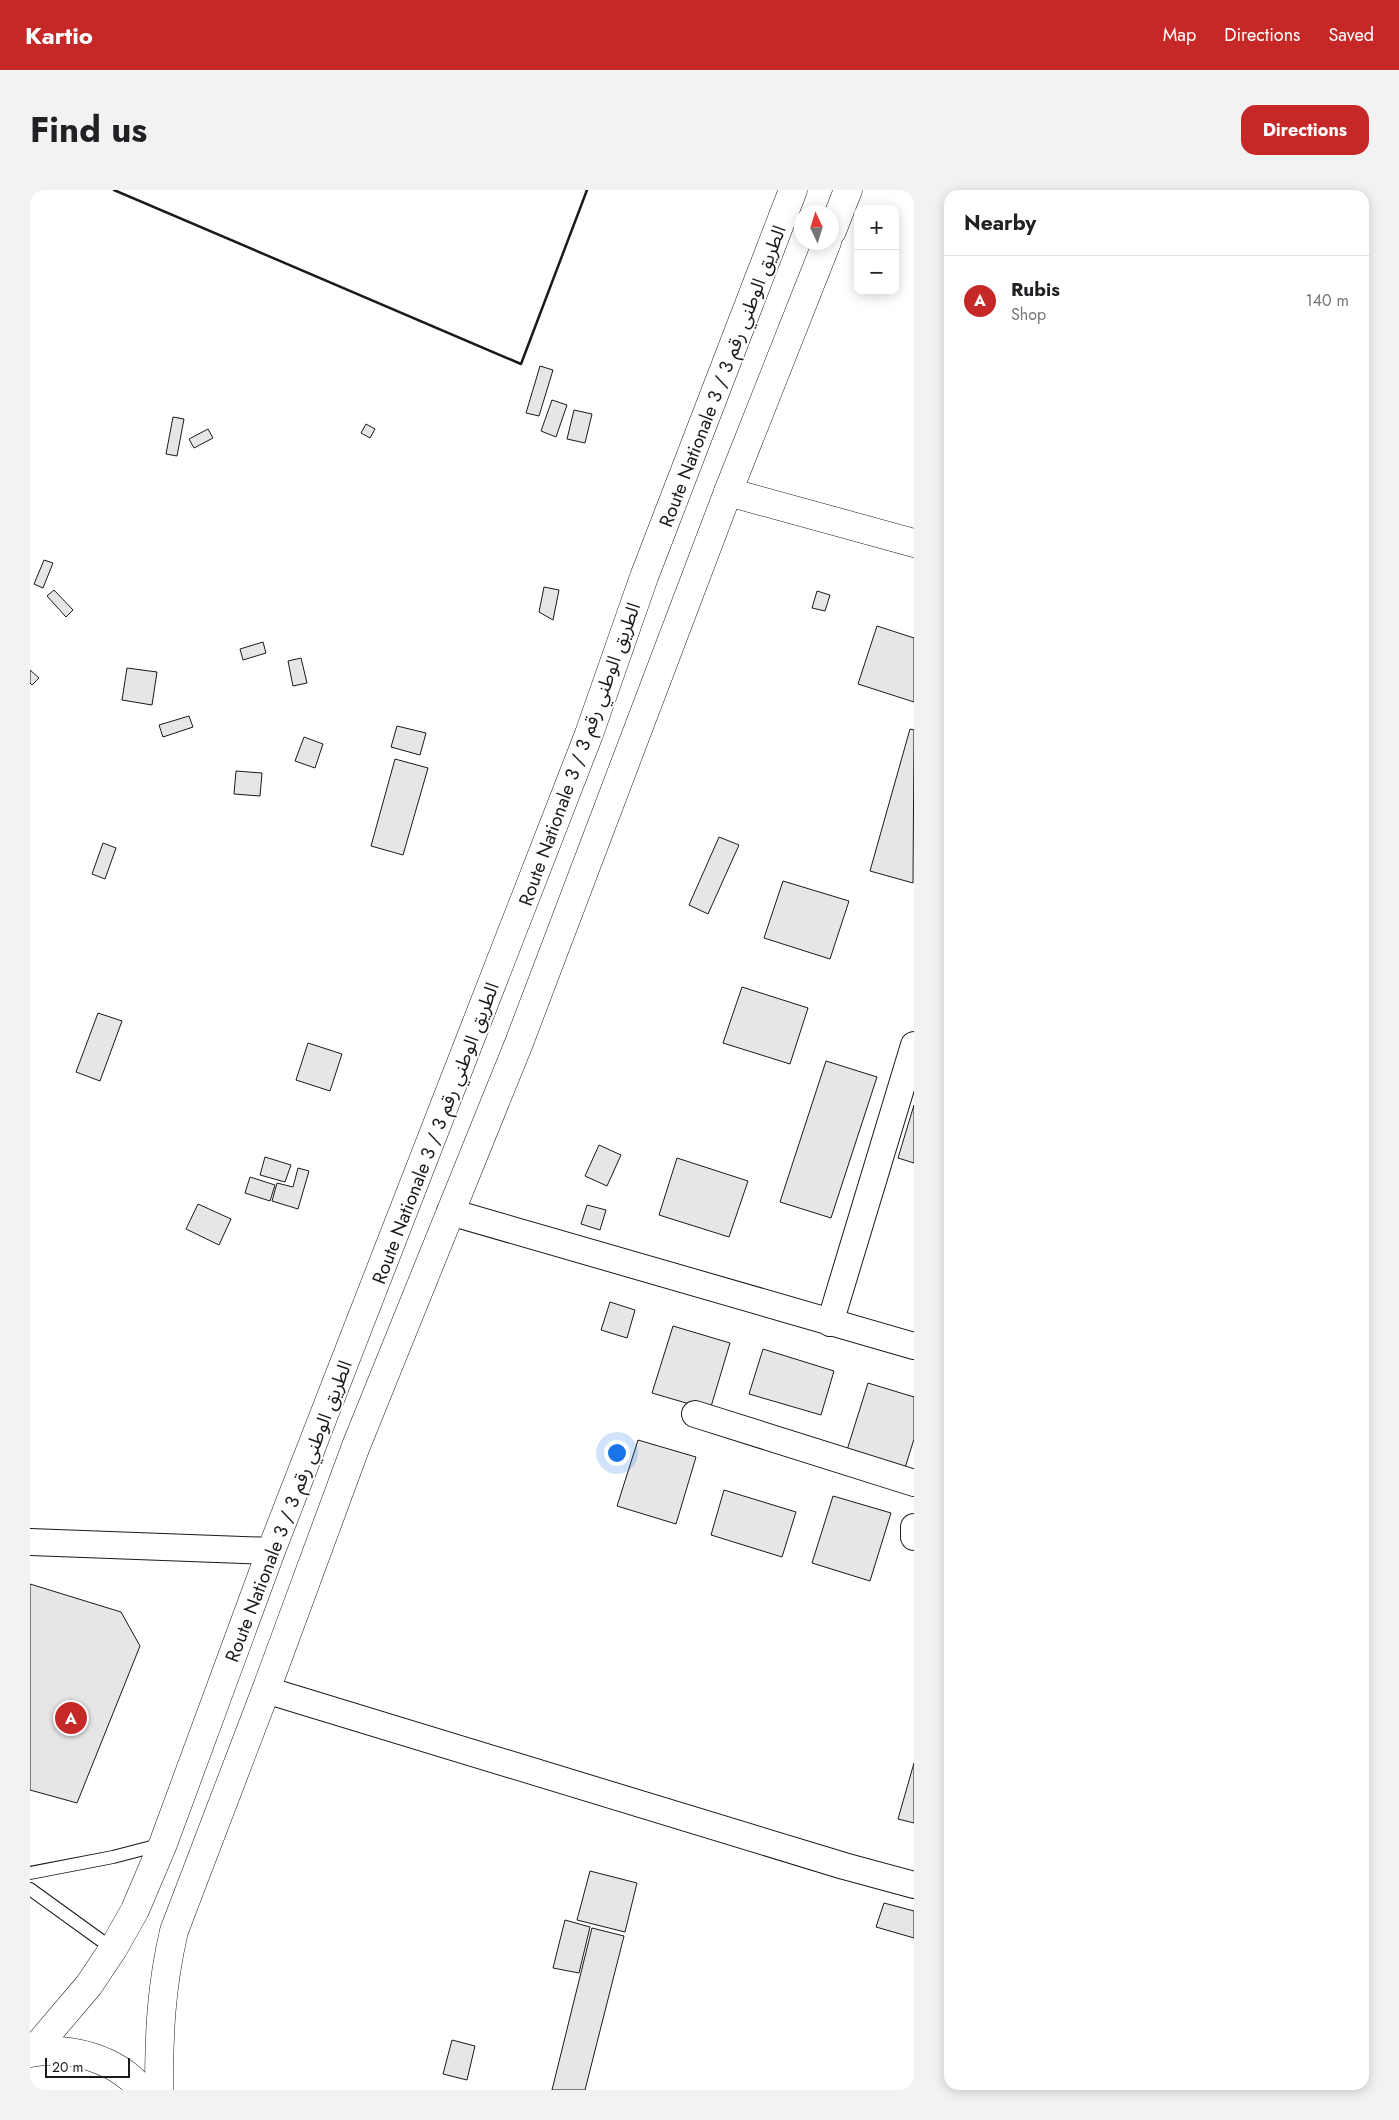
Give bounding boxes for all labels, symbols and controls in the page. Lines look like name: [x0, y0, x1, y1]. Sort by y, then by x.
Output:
text: Kartio: [25, 18, 93, 53]
text: Map: [1163, 22, 1196, 48]
text: Directions: [1224, 22, 1300, 48]
text: Saved: [1328, 22, 1374, 48]
text: Find us: [30, 105, 147, 155]
button: Directions: [1241, 105, 1369, 155]
north arrow: [794, 205, 839, 250]
map controls: [854, 205, 899, 295]
button: +: [854, 205, 899, 250]
text: Nearby: [964, 208, 1036, 238]
street label: Route Nationale 3 / الطريق الوطني رقم 3: [652, 221, 794, 531]
button: −: [854, 250, 899, 295]
text: Rubis: [1011, 276, 1060, 303]
text: A: [974, 289, 986, 312]
text: 140 m: [1306, 289, 1349, 312]
text: Shop: [1011, 303, 1046, 326]
street label: Route Nationale 3 / الطريق الوطني رقم 3: [512, 599, 648, 910]
street label: Route Nationale 3 / الطريق الوطني رقم 3: [365, 978, 507, 1288]
street label: Route Nationale 3 / الطريق الوطني رقم 3: [218, 1356, 360, 1666]
your location: [604, 1440, 630, 1466]
pin: A: [55, 1699, 87, 1737]
scale bar: [45, 2055, 130, 2078]
text: 20 m: [52, 2057, 84, 2077]

